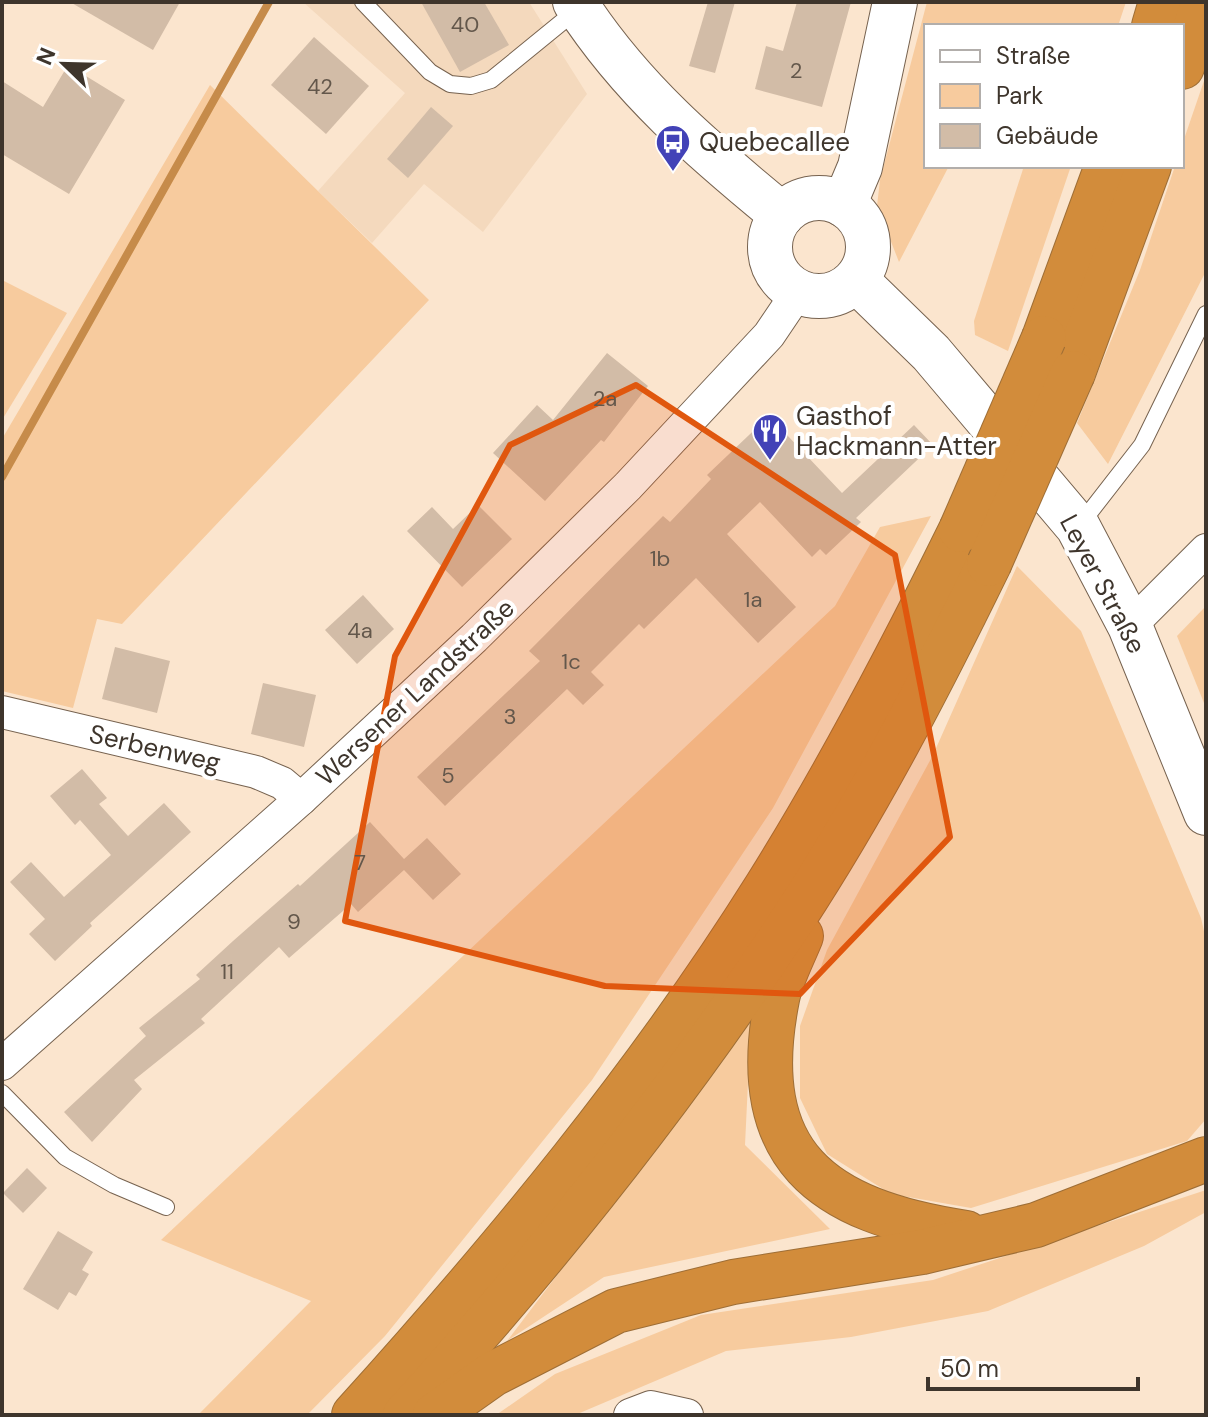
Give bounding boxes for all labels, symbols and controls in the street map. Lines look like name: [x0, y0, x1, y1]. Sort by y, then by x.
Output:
house number: 40: [451, 10, 479, 39]
north arrow: [24, 24, 104, 104]
legend: [924, 24, 1184, 168]
text: Straße: [996, 40, 1070, 71]
text: N: [30, 43, 63, 69]
house number: 2: [790, 56, 802, 85]
house number: 42: [307, 72, 333, 101]
text: Park: [996, 80, 1043, 111]
text: Gebäude: [996, 120, 1098, 151]
bus stop icon: Quebecallee: [654, 123, 692, 173]
place label: Quebecallee: [699, 125, 850, 159]
house number: 2a: [593, 384, 617, 413]
place label: Gasthof Hackmann-Atter: [796, 399, 997, 463]
restaurant icon: Gasthof Hackmann-Atter: [751, 412, 789, 462]
street label: Leyer Straße: [1052, 509, 1154, 659]
house number: 1b: [650, 544, 670, 573]
house number: 1a: [744, 585, 762, 614]
street label: Wersener Landstraße: [309, 591, 521, 793]
house number: 4a: [347, 616, 373, 645]
house number: 1c: [561, 647, 581, 676]
house number: 3: [503, 702, 517, 731]
street label: Serbenweg: [86, 716, 224, 780]
house number: 5: [441, 761, 455, 790]
house number: 7: [354, 848, 366, 877]
house number: 9: [287, 907, 301, 936]
house number: 11: [220, 957, 234, 986]
scale bar: [928, 1341, 1138, 1391]
text: 50 m: [940, 1353, 999, 1384]

